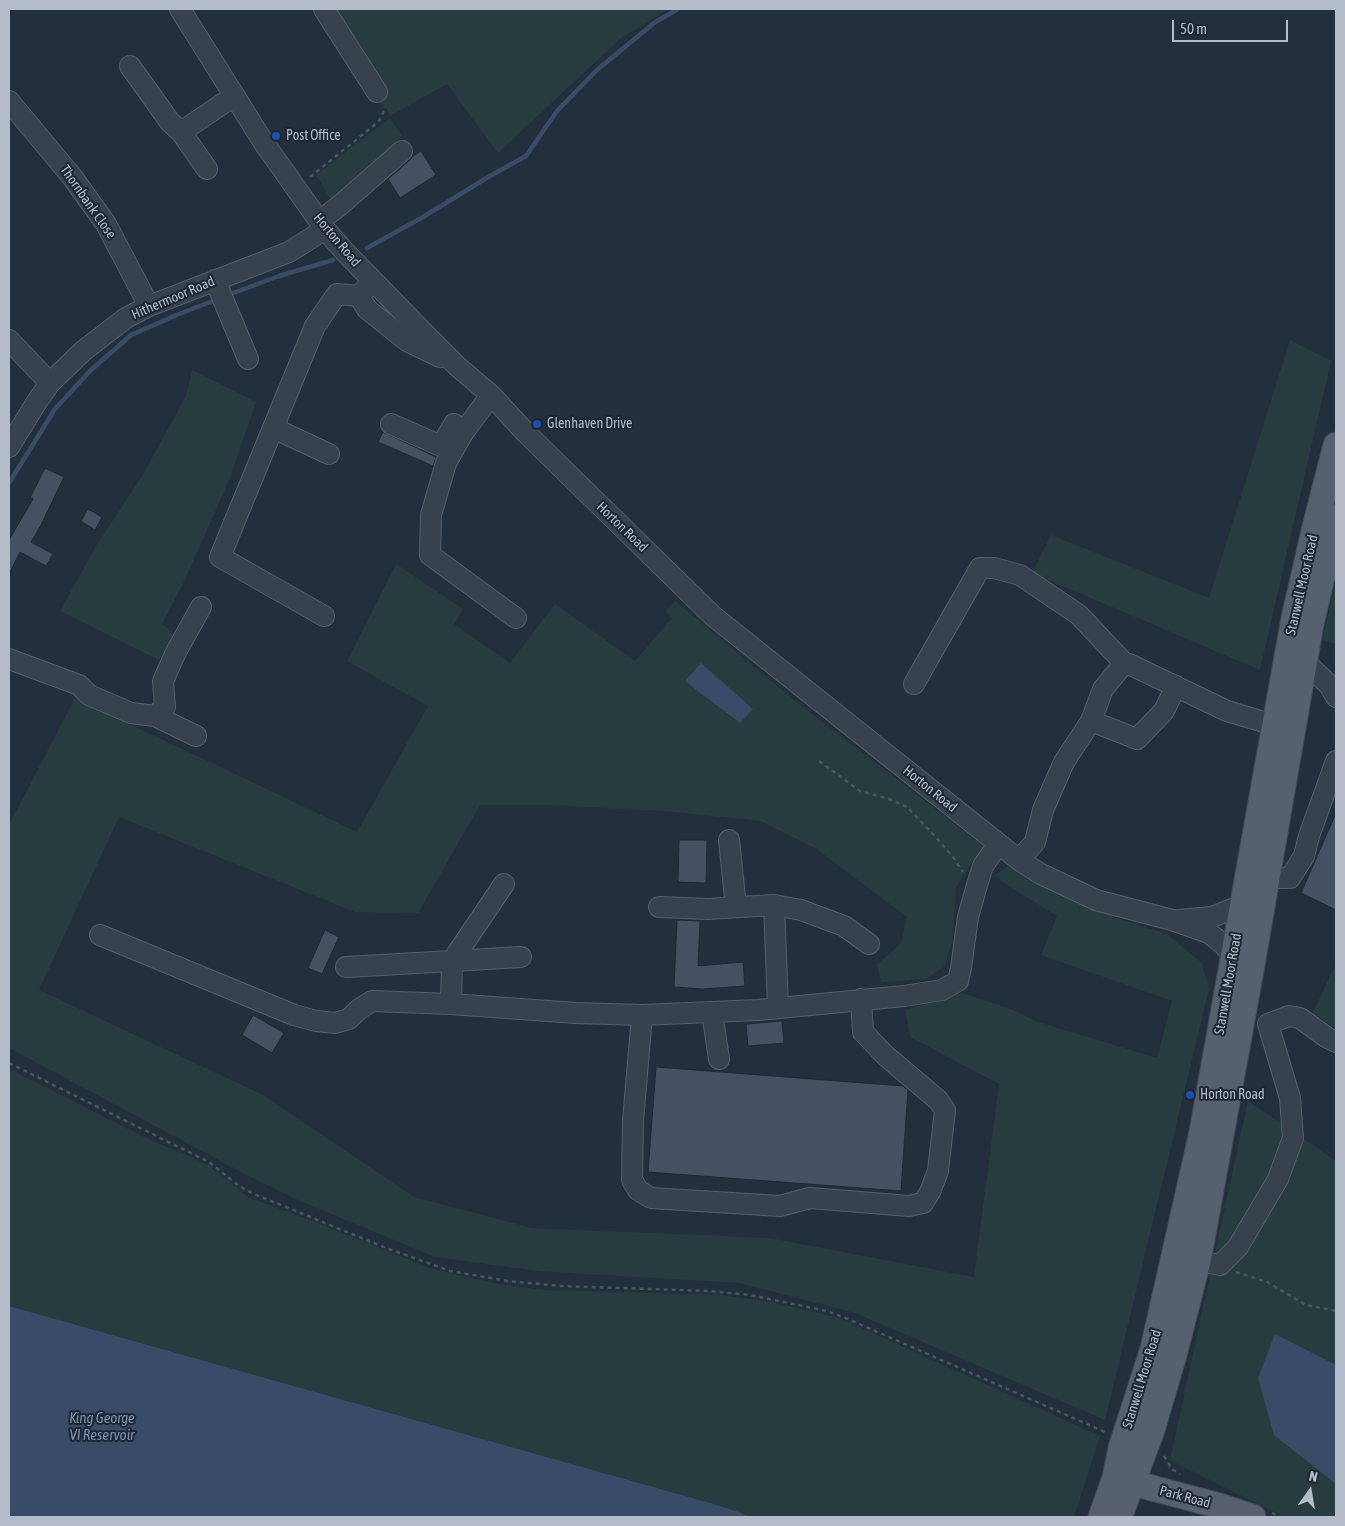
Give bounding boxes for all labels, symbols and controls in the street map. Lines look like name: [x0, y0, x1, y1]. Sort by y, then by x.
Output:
scale bar: [1175, 10, 1291, 42]
text: 50 m: [1180, 20, 1207, 37]
place label: Post Office: [286, 128, 341, 144]
marker: Post Office: [270, 130, 282, 142]
street label: Thornbank Close: [56, 162, 120, 242]
street label: Horton Road: [310, 210, 364, 270]
street label: Hithermoor Road: [129, 273, 217, 323]
place label: Glenhaven Drive: [547, 416, 632, 432]
marker: Glenhaven Drive: [531, 418, 543, 430]
street label: Horton Road: [593, 499, 651, 555]
street label: Stanwell Moor Road: [1282, 533, 1322, 637]
street label: Horton Road: [900, 762, 960, 816]
street label: Stanwell Moor Road: [1211, 932, 1245, 1036]
place label: Horton Road: [1200, 1087, 1265, 1103]
marker: Horton Road: [1184, 1089, 1196, 1101]
street label: Stanwell Moor Road: [1119, 1328, 1165, 1430]
water label: King George VI Reservoir: [69, 1409, 135, 1444]
north arrow: [1285, 1466, 1335, 1516]
text: N: [1308, 1468, 1319, 1485]
street label: Park Road: [1158, 1482, 1212, 1512]

